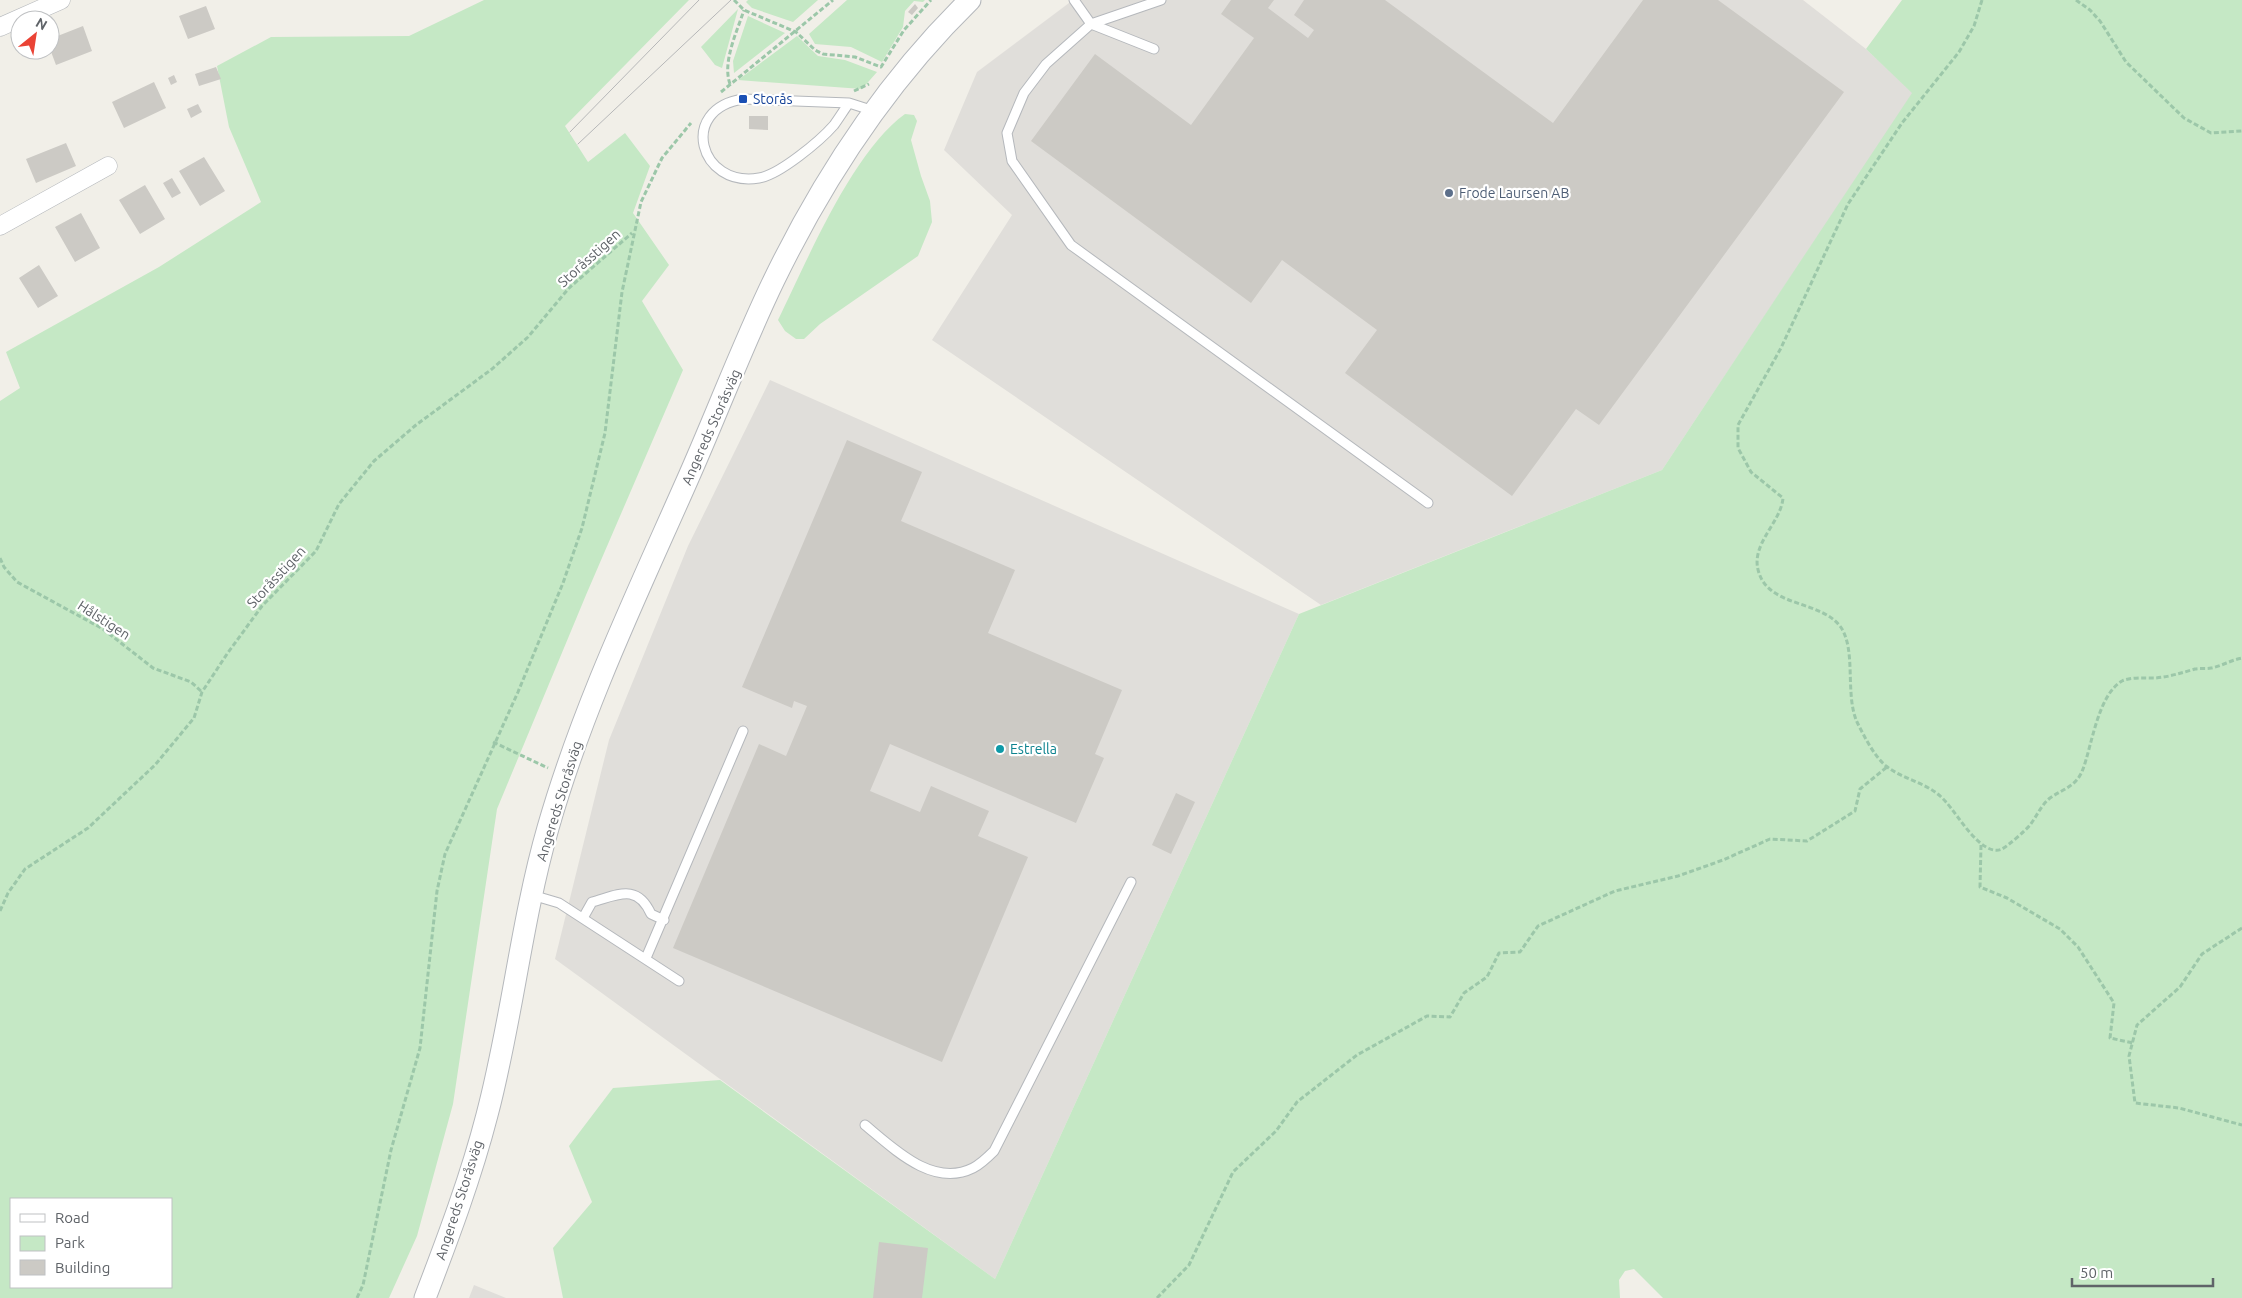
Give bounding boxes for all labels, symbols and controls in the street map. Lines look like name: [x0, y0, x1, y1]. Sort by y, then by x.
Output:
north arrow: [10, 10, 60, 60]
text: N: [33, 14, 50, 33]
place label: Storås: [753, 91, 793, 107]
marker: Storås: [737, 93, 749, 105]
place label: Frode Laursen AB: [1459, 185, 1569, 201]
marker: Frode Laursen AB: [1443, 187, 1455, 199]
street label: Storåsstigen: [555, 226, 623, 290]
street label: Angereds Storåsväg: [678, 367, 744, 487]
street label: Storåsstigen: [243, 543, 309, 611]
street label: Hålstigen: [75, 597, 133, 643]
street label: Angereds Storåsväg: [533, 739, 585, 863]
place label: Estrella: [1010, 741, 1057, 757]
marker: Estrella: [994, 743, 1006, 755]
street label: Angereds Storåsväg: [432, 1138, 486, 1262]
legend: [10, 1198, 172, 1288]
text: Road: [55, 1209, 90, 1226]
text: Park: [55, 1234, 85, 1251]
scale bar: [2072, 1256, 2213, 1288]
text: Building: [55, 1259, 110, 1276]
text: 50 m: [2080, 1264, 2113, 1281]

